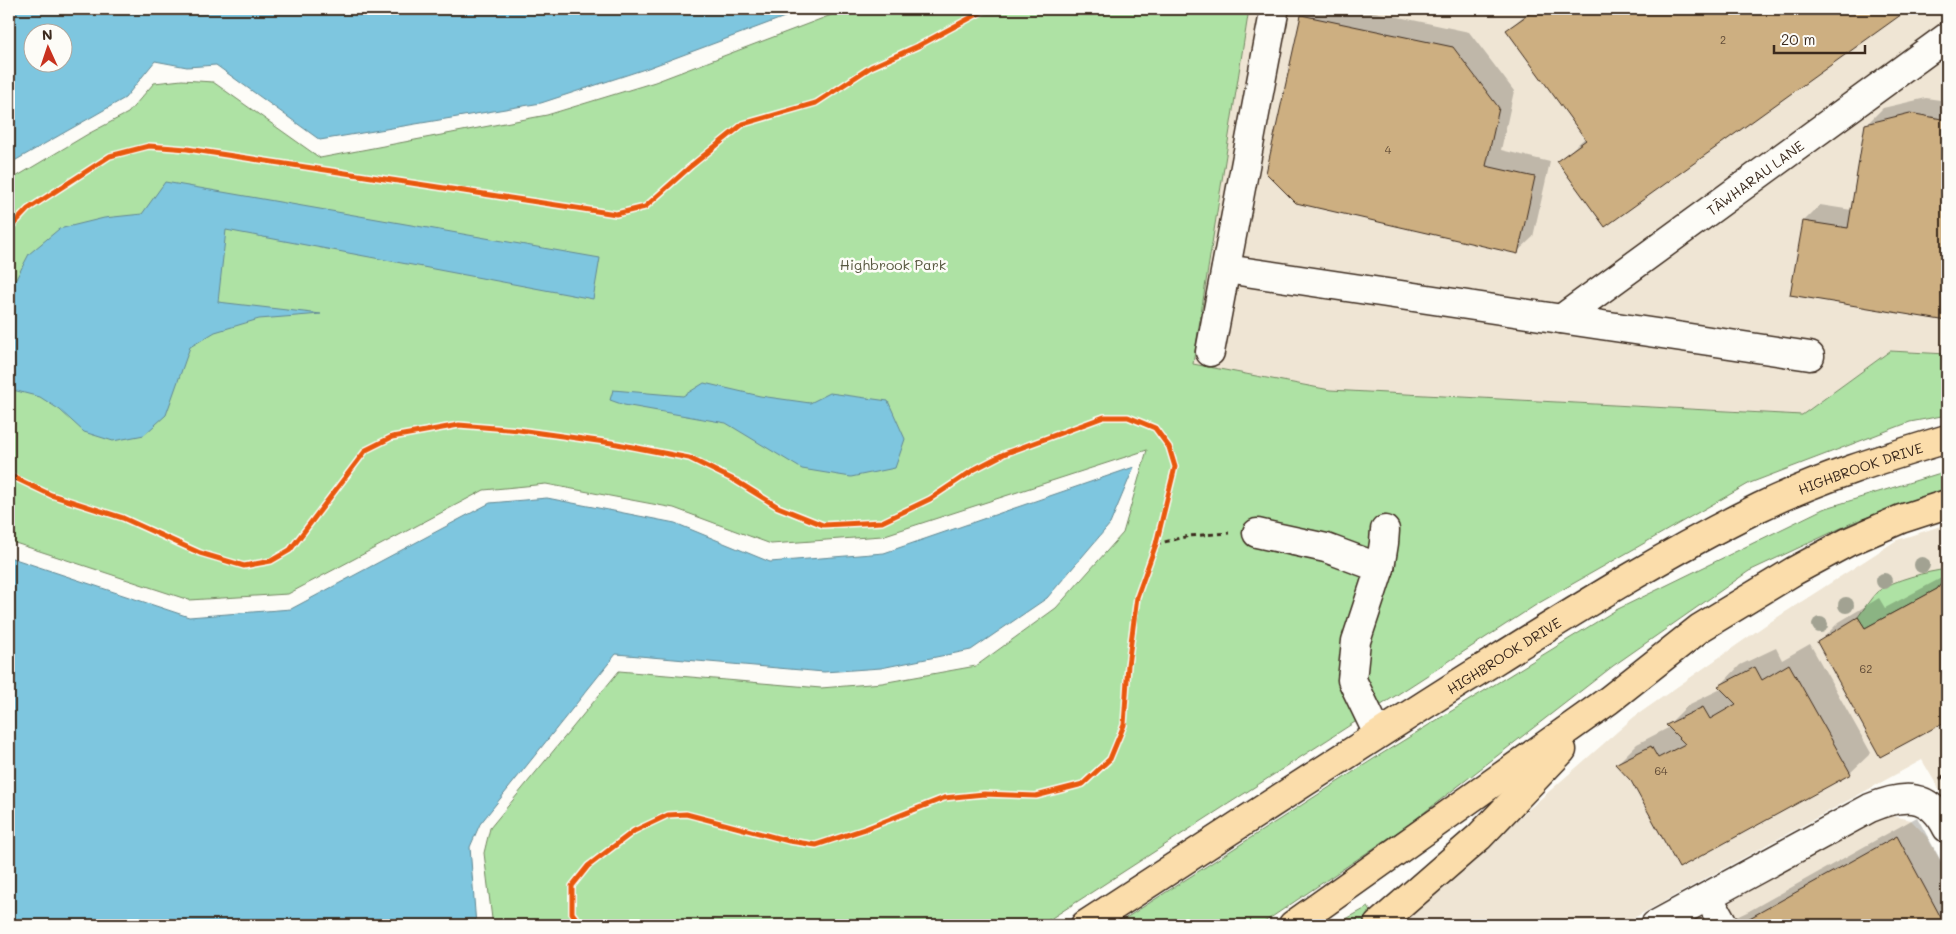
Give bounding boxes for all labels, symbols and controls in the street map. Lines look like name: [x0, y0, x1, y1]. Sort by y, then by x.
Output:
north arrow: [22, 22, 72, 72]
scale bar: [1774, 22, 1865, 54]
text: N: [41, 25, 53, 44]
text: 20 m: [1781, 29, 1815, 49]
house number: 2: [1720, 32, 1726, 47]
street label: TĀWHARAU LANE: [1702, 136, 1807, 219]
house number: 4: [1385, 142, 1392, 157]
park label: Highbrook Park: [840, 255, 946, 274]
street label: HIGHBROOK DRIVE: [1795, 437, 1925, 499]
street label: HIGHBROOK DRIVE: [1443, 612, 1564, 698]
house number: 62: [1860, 661, 1872, 676]
house number: 64: [1654, 763, 1668, 778]

